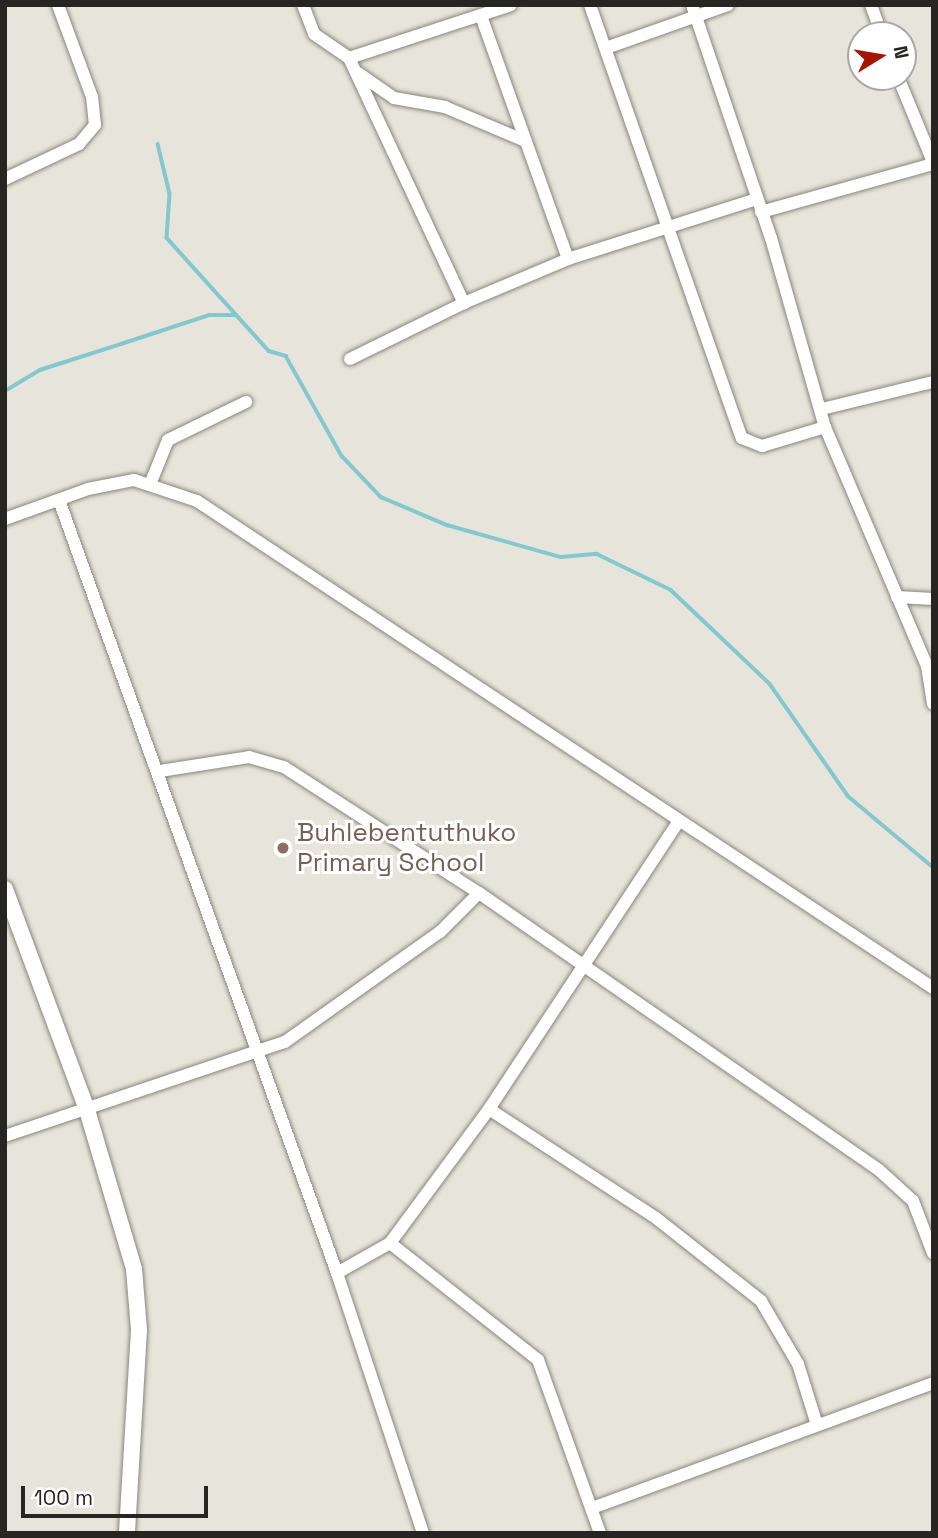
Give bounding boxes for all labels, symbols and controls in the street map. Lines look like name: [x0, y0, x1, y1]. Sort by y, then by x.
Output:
north arrow: [847, 21, 917, 91]
text: N: [888, 44, 915, 61]
place label: Buhlebentuthuko Primary School: [297, 817, 516, 878]
marker: Buhlebentuthuko Primary School: [275, 840, 291, 856]
scale bar: [24, 1472, 212, 1516]
text: 100 m: [34, 1484, 93, 1511]

